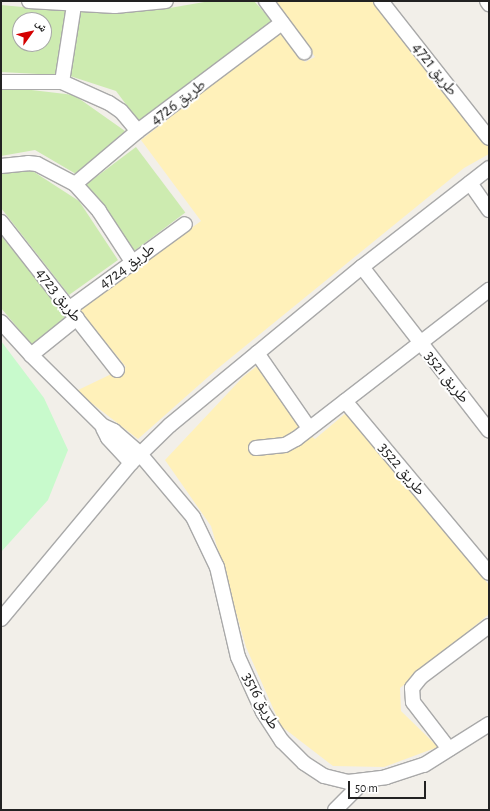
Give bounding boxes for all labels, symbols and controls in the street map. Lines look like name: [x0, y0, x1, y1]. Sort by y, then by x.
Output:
north arrow: [12, 12, 52, 52]
text: ش: [34, 18, 49, 34]
street label: طريق 4721: [408, 38, 462, 100]
street label: طريق 4726: [146, 75, 210, 129]
street label: طريق 4724: [95, 239, 159, 293]
street label: طريق 4723: [32, 264, 86, 326]
street label: طريق 3521: [421, 347, 473, 407]
street label: طريق 3522: [374, 439, 430, 499]
street label: طريق 3516: [238, 669, 284, 733]
scale bar: [350, 773, 428, 799]
text: 50 m: [355, 782, 378, 794]

